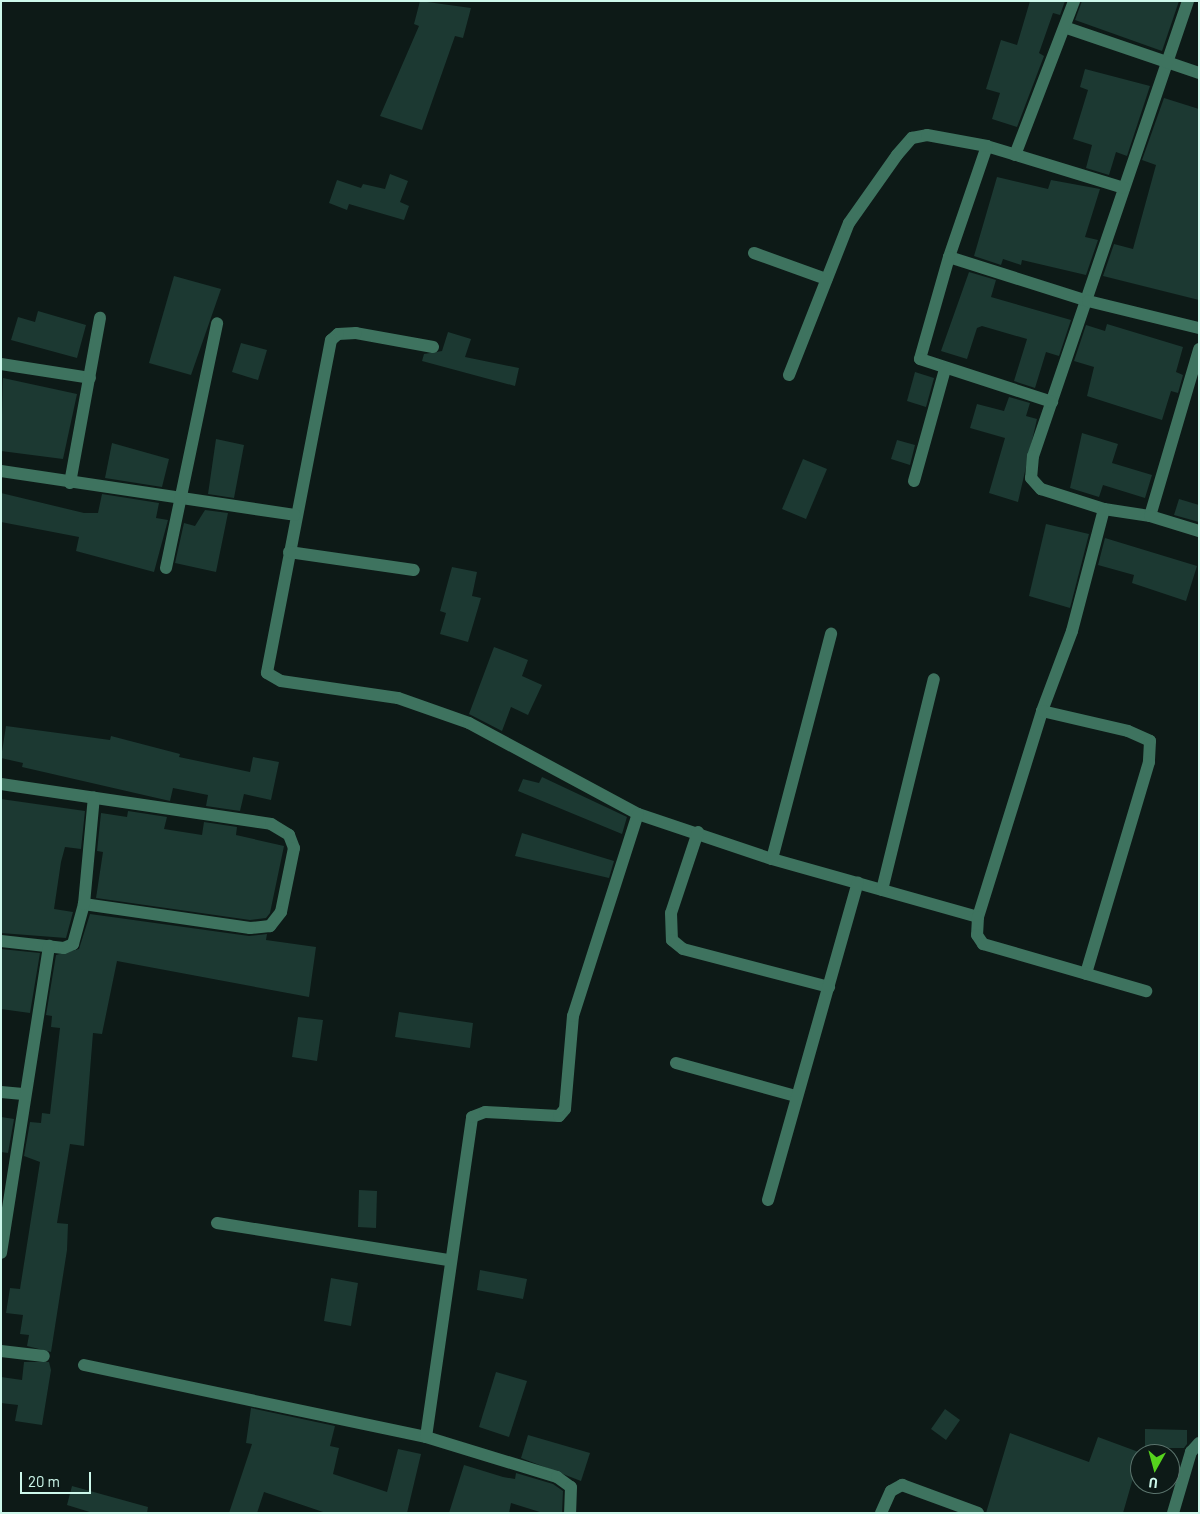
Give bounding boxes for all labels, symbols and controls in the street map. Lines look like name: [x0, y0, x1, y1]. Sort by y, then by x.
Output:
north arrow: [1130, 1444, 1180, 1494]
scale bar: [22, 1462, 94, 1494]
text: 20 m: [28, 1472, 60, 1490]
text: U: [1148, 1474, 1159, 1492]

